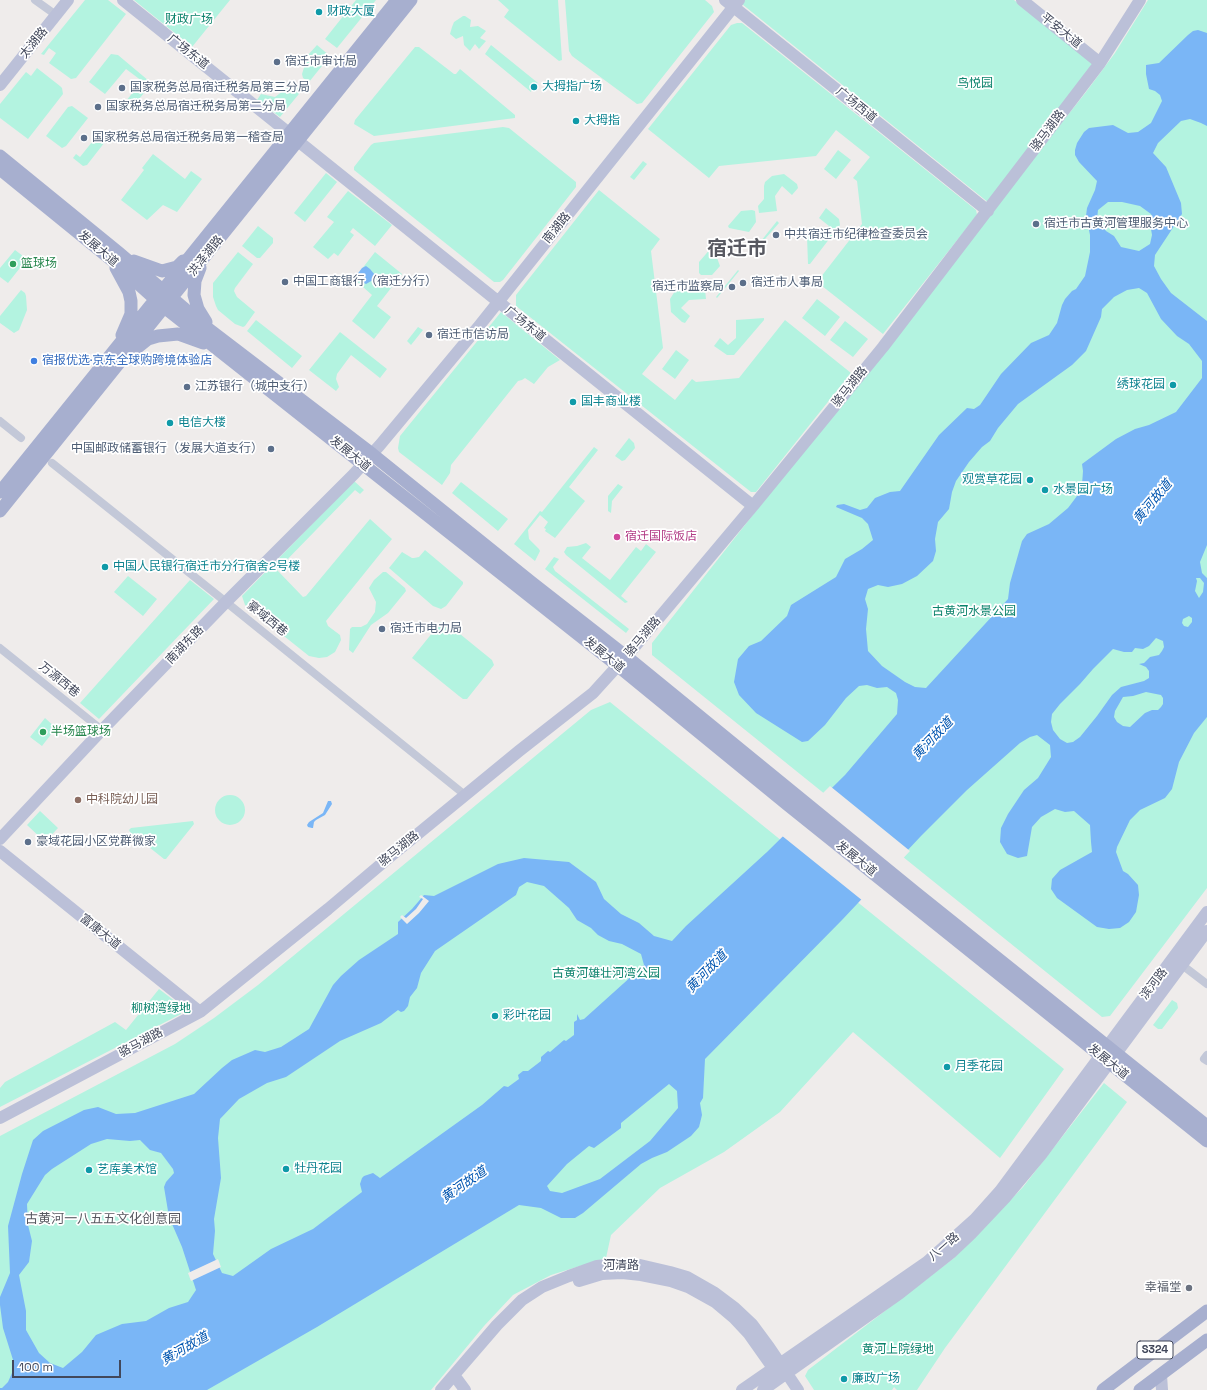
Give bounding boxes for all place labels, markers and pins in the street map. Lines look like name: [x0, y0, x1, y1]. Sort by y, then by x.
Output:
place label: 财政大厦: [327, 5, 375, 19]
marker: 财政大厦: [314, 7, 324, 17]
place label: 宿迁市审计局: [285, 55, 357, 69]
marker: 宿迁市审计局: [272, 57, 282, 67]
place label: 大拇指广场: [542, 80, 602, 94]
place label: 国家税务总局宿迁税务局第三分局: [130, 81, 310, 95]
marker: 大拇指广场: [529, 82, 539, 92]
marker: 国家税务总局宿迁税务局第三分局: [117, 83, 127, 93]
place label: 国家税务总局宿迁税务局第二分局: [106, 100, 286, 114]
marker: 国家税务总局宿迁税务局第二分局: [93, 102, 103, 112]
place label: 大拇指: [584, 114, 620, 128]
marker: 大拇指: [571, 116, 581, 126]
place label: 国家税务总局宿迁税务局第一稽查局: [92, 131, 284, 145]
marker: 国家税务总局宿迁税务局第一稽查局: [79, 133, 89, 143]
place label: 宿迁市古黄河管理服务中心: [1044, 217, 1188, 231]
marker: 宿迁市古黄河管理服务中心: [1031, 219, 1041, 229]
place label: 中共宿迁市纪律检查委员会: [784, 228, 928, 242]
marker: 中共宿迁市纪律检查委员会: [771, 230, 781, 240]
place label: 篮球场: [21, 257, 57, 271]
marker: 篮球场: [8, 259, 18, 269]
place label: 中国工商银行（宿迁分行）: [293, 275, 437, 289]
place label: 宿迁市人事局: [751, 276, 823, 290]
marker: 中国工商银行（宿迁分行）: [280, 277, 290, 287]
marker: 宿迁市人事局: [738, 278, 748, 288]
place label: 宿迁市监察局: [652, 280, 724, 294]
marker: 宿迁市监察局: [727, 282, 737, 292]
place label: 宿迁市信访局: [437, 328, 509, 342]
marker: 宿迁市信访局: [424, 330, 434, 340]
place label: 宿报优选·京东全球购跨境体验店: [42, 354, 212, 368]
marker: 宿报优选·京东全球购跨境体验店: [29, 356, 39, 366]
place label: 绣球花园: [1117, 378, 1165, 392]
place label: 江苏银行（城中支行）: [195, 380, 315, 394]
marker: 绣球花园: [1168, 380, 1178, 390]
marker: 江苏银行（城中支行）: [182, 382, 192, 392]
place label: 国丰商业楼: [581, 395, 641, 409]
marker: 国丰商业楼: [568, 397, 578, 407]
place label: 电信大楼: [178, 416, 226, 430]
marker: 电信大楼: [165, 418, 175, 428]
place label: 中国邮政储蓄银行（发展大道支行）: [71, 442, 263, 456]
marker: 中国邮政储蓄银行（发展大道支行）: [266, 444, 276, 454]
place label: 观赏草花园: [962, 473, 1022, 487]
marker: 观赏草花园: [1025, 475, 1035, 485]
place label: 水景园广场: [1053, 483, 1113, 497]
marker: 水景园广场: [1040, 485, 1050, 495]
place label: 宿迁国际饭店: [625, 530, 697, 544]
marker: 宿迁国际饭店: [612, 532, 622, 542]
place label: 中国人民银行宿迁市分行宿舍2号楼: [113, 560, 300, 574]
marker: 中国人民银行宿迁市分行宿舍2号楼: [100, 562, 110, 572]
place label: 宿迁市电力局: [390, 622, 462, 636]
marker: 宿迁市电力局: [377, 624, 387, 634]
place label: 半场篮球场: [51, 725, 111, 739]
marker: 半场篮球场: [38, 727, 48, 737]
place label: 中科院幼儿园: [86, 793, 158, 807]
marker: 中科院幼儿园: [73, 795, 83, 805]
place label: 豪域花园小区党群微家: [36, 835, 156, 849]
marker: 豪域花园小区党群微家: [23, 837, 33, 847]
place label: 彩叶花园: [503, 1009, 551, 1023]
marker: 彩叶花园: [490, 1011, 500, 1021]
place label: 月季花园: [955, 1060, 1003, 1074]
marker: 月季花园: [942, 1062, 952, 1072]
place label: 牡丹花园: [294, 1162, 342, 1176]
place label: 艺库美术馆: [97, 1163, 157, 1177]
marker: 牡丹花园: [281, 1164, 291, 1174]
marker: 艺库美术馆: [84, 1165, 94, 1175]
place label: 幸福堂: [1145, 1281, 1181, 1295]
marker: 幸福堂: [1184, 1283, 1194, 1293]
place label: 廉政广场: [852, 1372, 900, 1386]
marker: 廉政广场: [839, 1374, 849, 1384]

